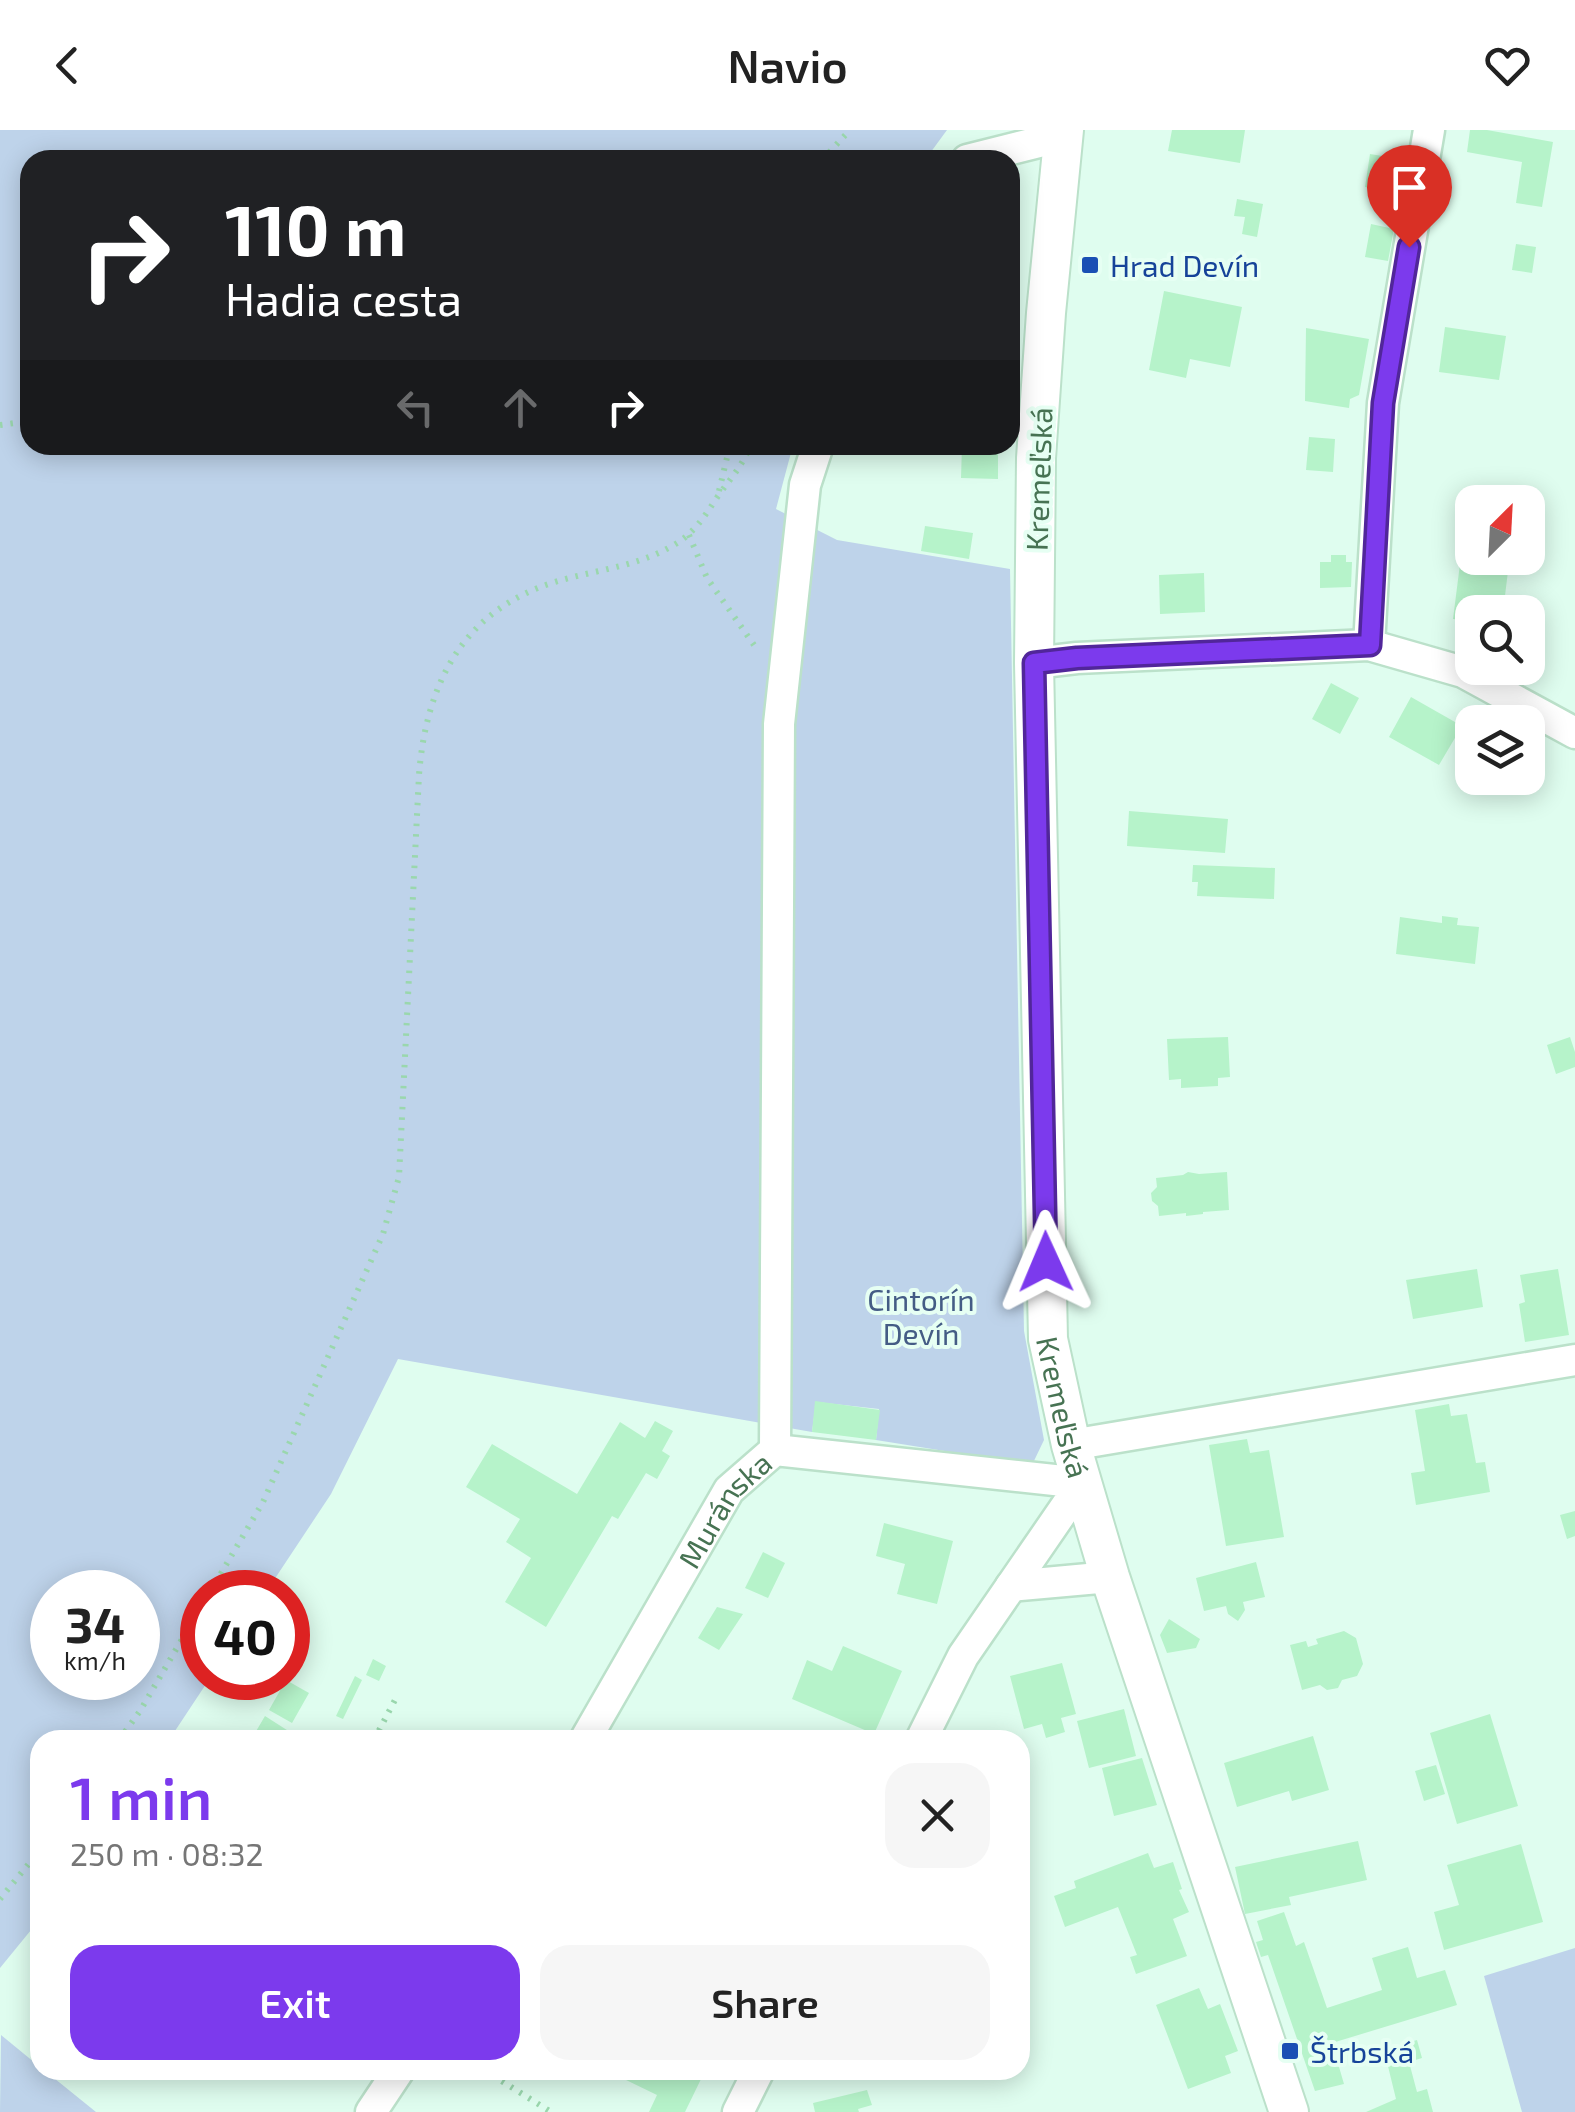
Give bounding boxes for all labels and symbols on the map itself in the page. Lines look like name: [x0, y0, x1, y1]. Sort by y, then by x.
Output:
pin: [1367, 145, 1452, 248]
place label: Hrad Devín: [1110, 247, 1259, 283]
marker: Hrad Devín: [1079, 254, 1101, 276]
street label: Kremeľská: [1018, 407, 1058, 551]
north arrow: [1455, 485, 1545, 575]
position arrow: [994, 1210, 1098, 1314]
park label: Cintorín Devín: [867, 1281, 975, 1351]
street label: Kremeľská: [1030, 1333, 1098, 1482]
street label: Muránska: [670, 1444, 778, 1574]
speed limit sign: 40: [180, 1570, 310, 1700]
place label: Štrbská: [1310, 2033, 1414, 2069]
marker: Štrbská: [1279, 2040, 1301, 2062]

